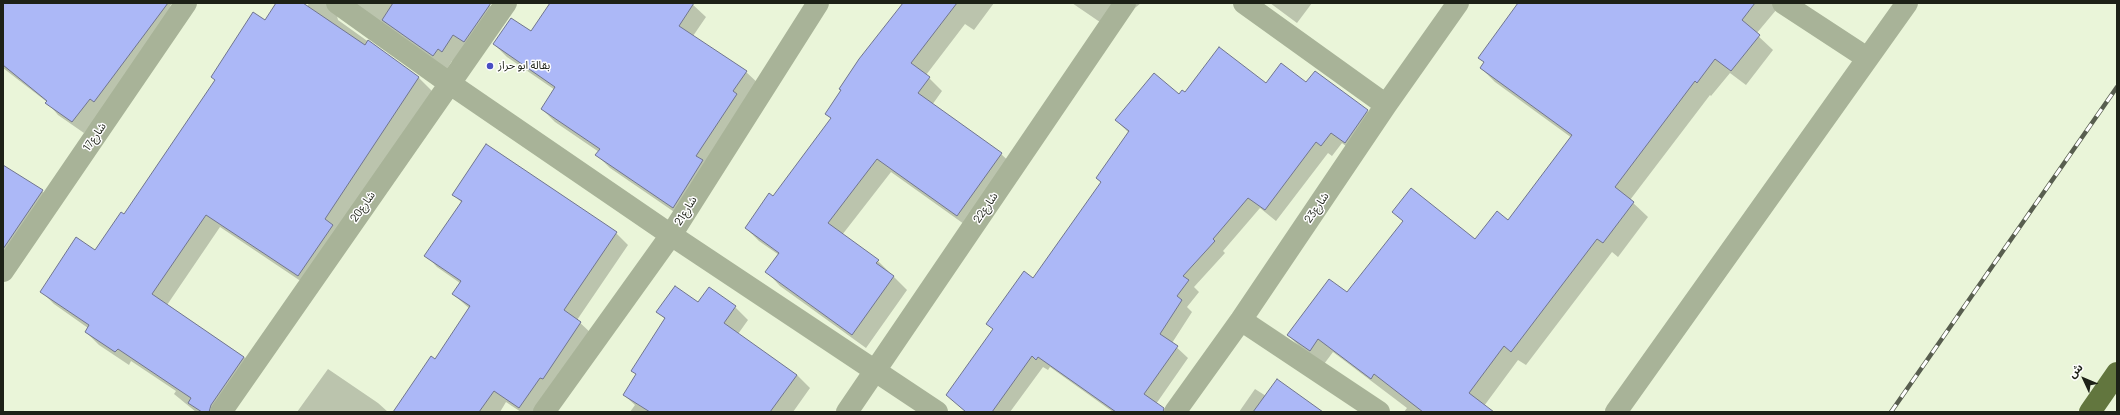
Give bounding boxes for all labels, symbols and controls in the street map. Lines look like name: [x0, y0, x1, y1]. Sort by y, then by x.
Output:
place label: بقالة ابو حراز: [498, 59, 550, 73]
marker: بقالة ابو حراز: [485, 61, 495, 71]
street label: شارع17: [81, 120, 109, 154]
street label: شارع20: [348, 189, 378, 225]
street label: شارع22: [971, 190, 1001, 226]
street label: شارع23: [1302, 190, 1332, 226]
street label: شارع21: [672, 194, 700, 228]
north arrow: [2064, 359, 2104, 399]
text: ش: [2064, 360, 2086, 381]

